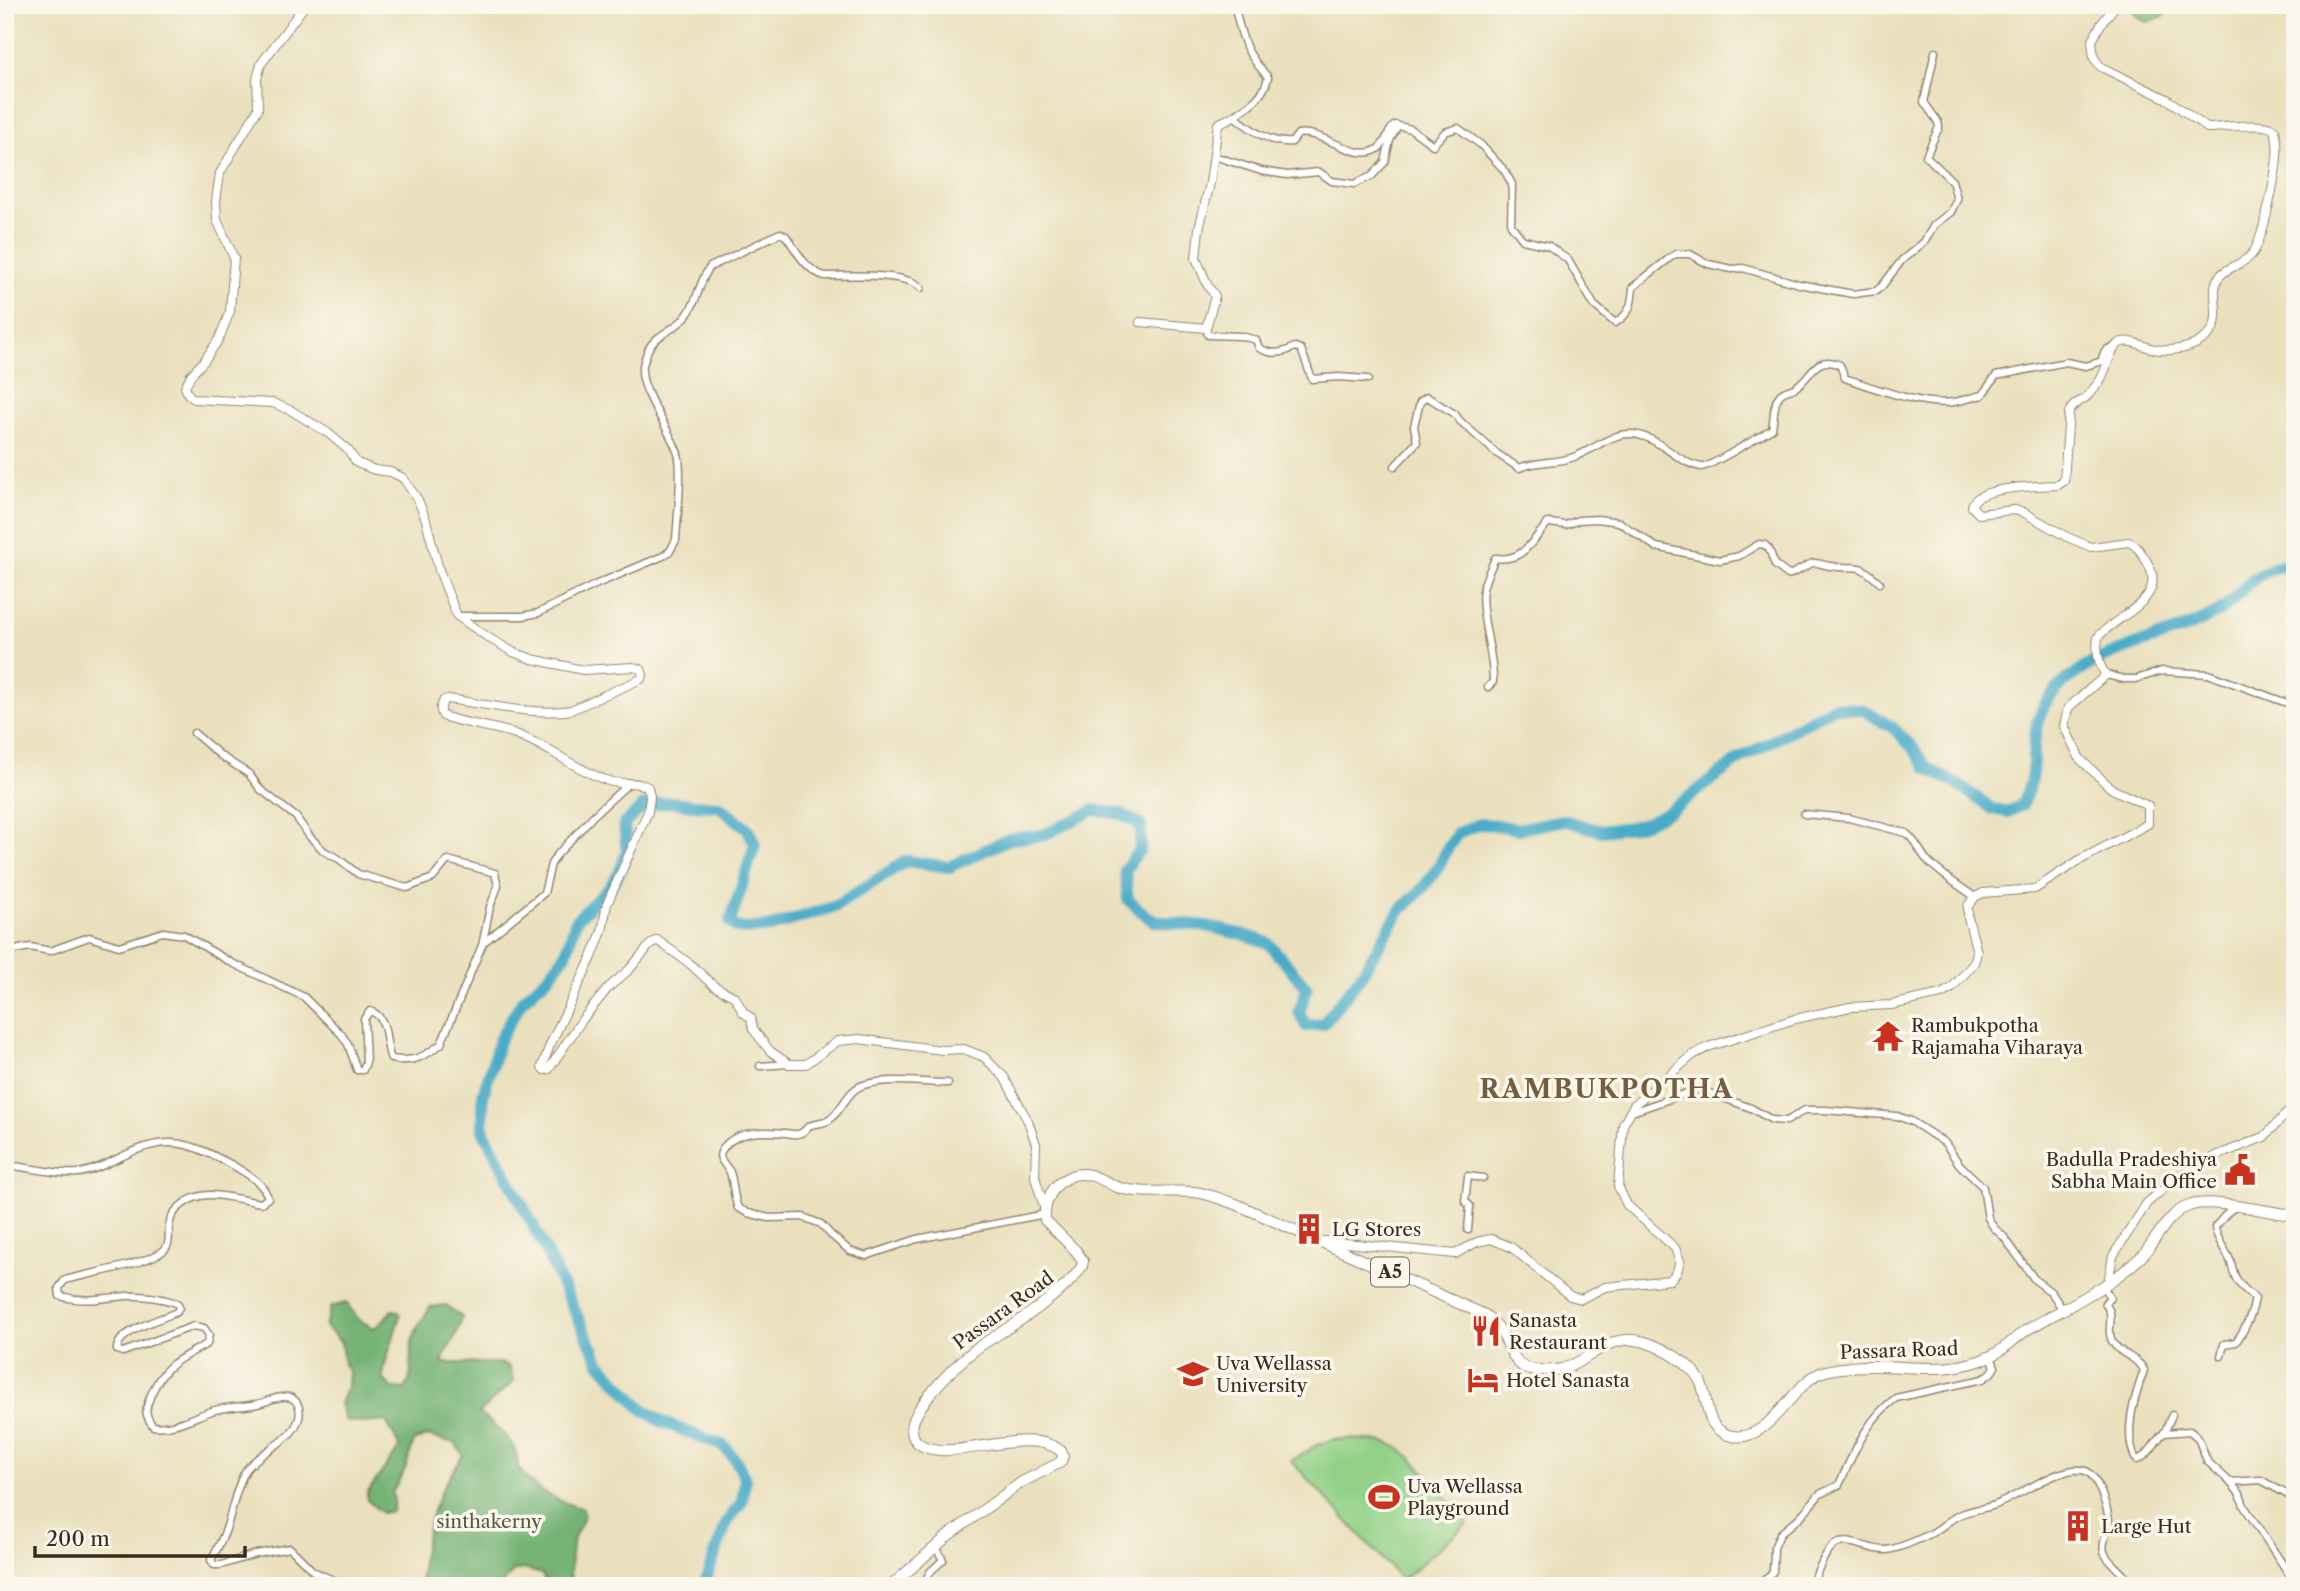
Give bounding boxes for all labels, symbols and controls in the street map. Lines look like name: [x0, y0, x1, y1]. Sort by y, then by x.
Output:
place label: Rambukpotha Rajamaha Viharaya: [1911, 1014, 2083, 1059]
temple icon: Rambukpotha Rajamaha Viharaya: [1871, 1019, 1905, 1053]
district label: RAMBUKPOTHA: [1480, 1073, 1734, 1105]
place label: Badulla Pradeshiya Sabha Main Office: [2046, 1148, 2217, 1193]
public building icon: Badulla Pradeshiya Sabha Main Office: [2223, 1153, 2257, 1187]
building icon: LG Stores: [1292, 1212, 1326, 1246]
place label: LG Stores: [1332, 1218, 1421, 1241]
road number: A5: [1371, 1258, 1409, 1287]
street label: Passara Road: [949, 1266, 1058, 1355]
place label: Sanasta Restaurant: [1509, 1309, 1607, 1354]
restaurant icon: Sanasta Restaurant: [1469, 1314, 1503, 1348]
street label: Passara Road: [1839, 1337, 1959, 1364]
place label: Uva Wellassa University: [1216, 1352, 1332, 1397]
school or university icon: Uva Wellassa University: [1176, 1357, 1210, 1391]
hotel icon: Hotel Sanasta: [1466, 1363, 1500, 1397]
place label: Hotel Sanasta: [1506, 1369, 1630, 1392]
place label: Uva Wellassa Playground: [1407, 1475, 1523, 1520]
sports icon: Uva Wellassa Playground: [1367, 1480, 1401, 1514]
building icon: Large Hut: [2061, 1509, 2095, 1543]
park label: sinthakerny: [436, 1510, 542, 1533]
scale bar: [35, 1514, 245, 1558]
place label: Large Hut: [2101, 1515, 2192, 1538]
text: 200 m: [46, 1526, 110, 1551]

